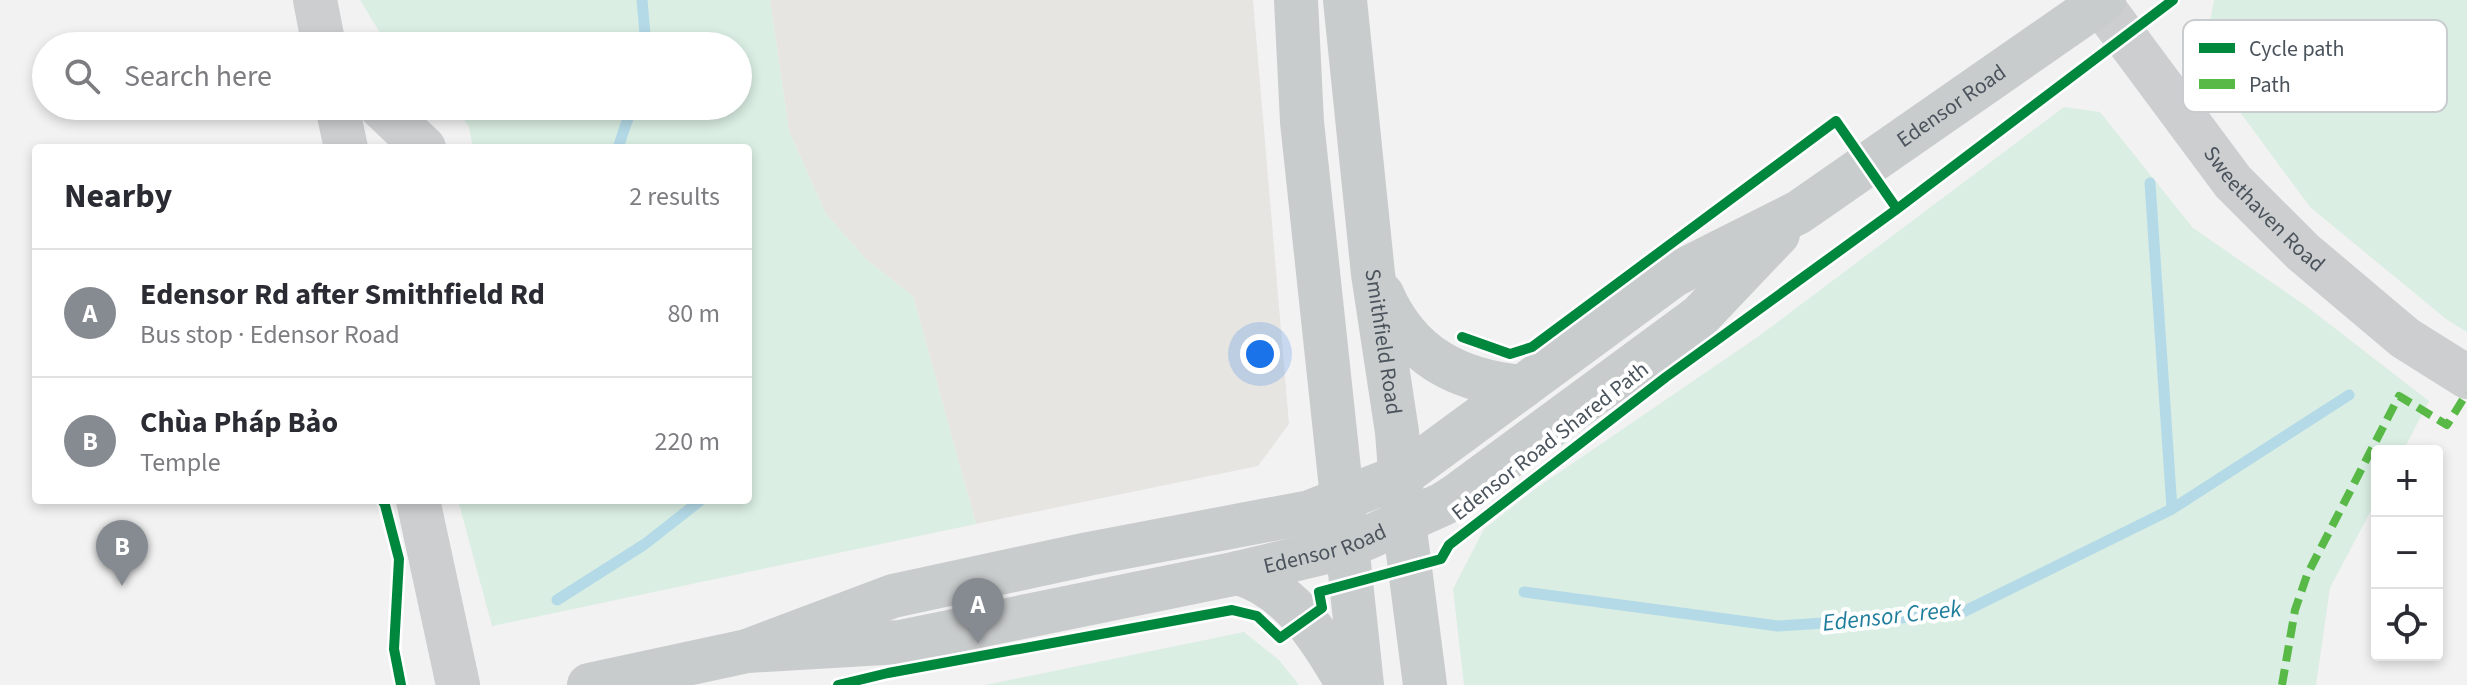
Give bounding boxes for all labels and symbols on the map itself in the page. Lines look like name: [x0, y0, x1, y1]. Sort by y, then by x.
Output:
legend: [2183, 20, 2447, 112]
text: Cycle path: [2249, 33, 2345, 65]
street label: Edensor Road: [1890, 57, 2013, 155]
text: Path: [2249, 69, 2291, 101]
street label: Sweethaven Road: [2196, 139, 2332, 280]
street label: Smithfield Road: [1356, 267, 1410, 417]
your location: [1240, 334, 1280, 374]
street label: Edensor Road Shared Path: [1444, 354, 1656, 528]
street label: Edensor Road: [1260, 515, 1392, 582]
pin: B: [96, 520, 148, 586]
pin: A: [952, 578, 1004, 644]
water label: Edensor Creek: [1821, 591, 1964, 641]

